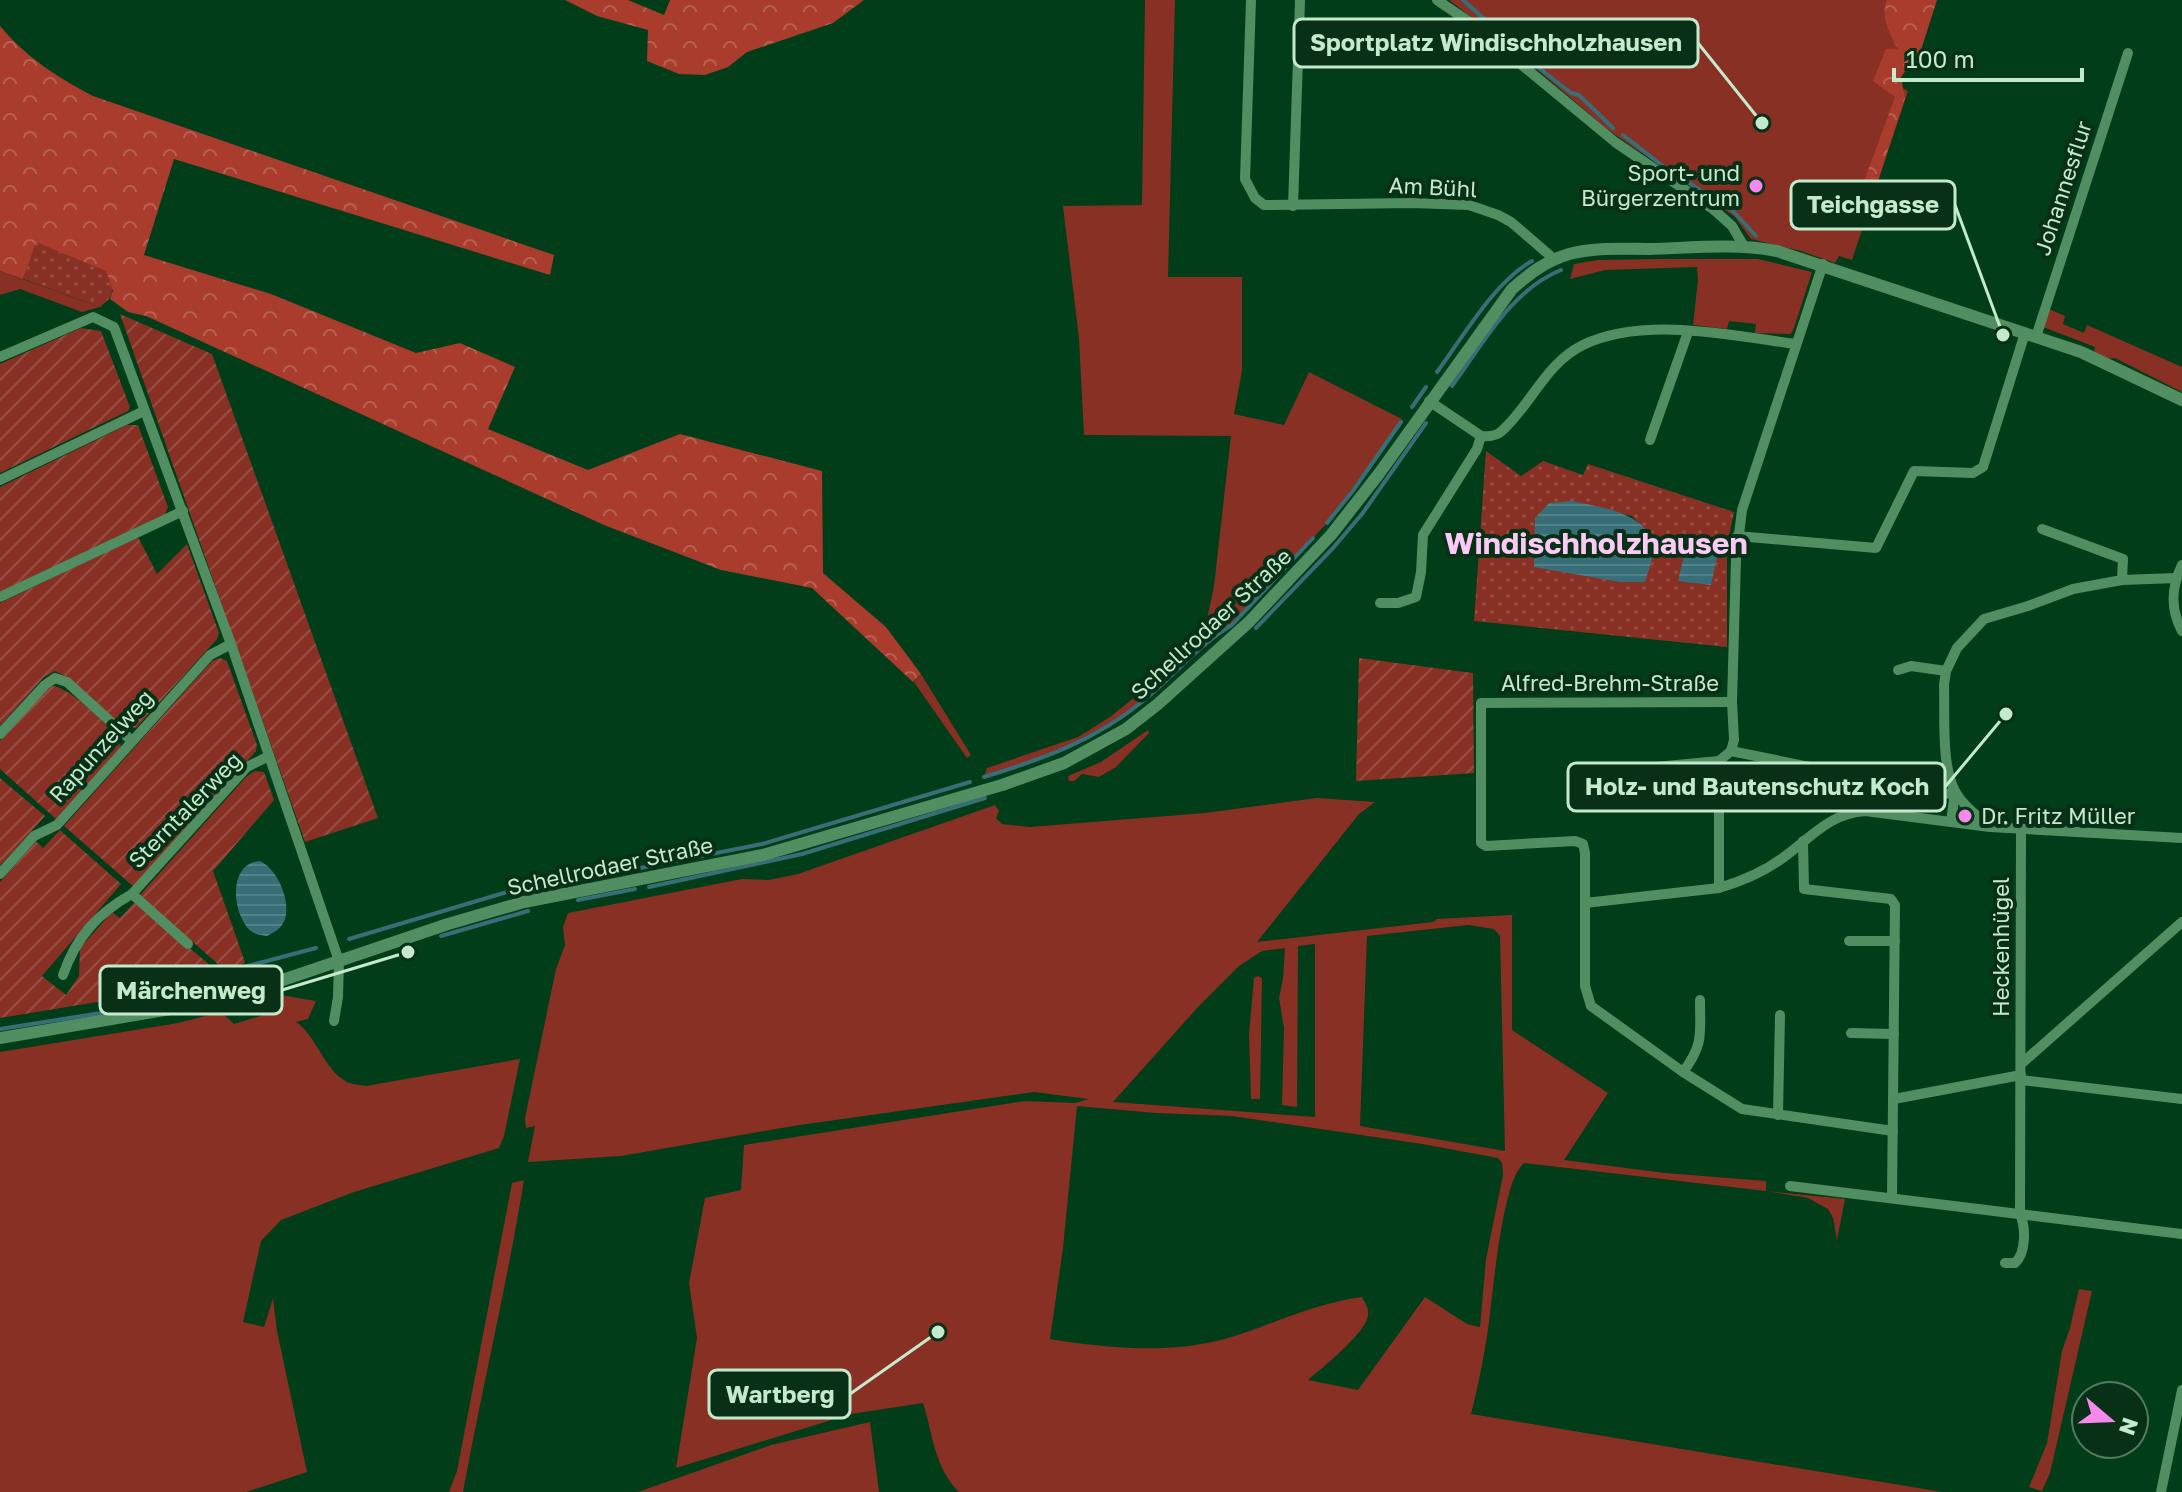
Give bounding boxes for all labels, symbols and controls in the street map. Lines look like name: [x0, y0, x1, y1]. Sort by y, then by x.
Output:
callout: Sportplatz Windischholzhausen: [1294, 19, 1698, 67]
text: Sportplatz Windischholzhausen: [1310, 27, 1682, 56]
scale bar: [1894, 32, 2082, 82]
text: 100 m: [1906, 44, 1975, 73]
street label: Johannesflur: [2028, 117, 2097, 259]
place label: Sport- und Bürgerzentrum: [1581, 159, 1740, 211]
street label: Am Bühl: [1388, 171, 1478, 202]
marker: Sport- und Bürgerzentrum: [1747, 177, 1765, 195]
callout: Teichgasse: [1791, 181, 1955, 229]
text: Teichgasse: [1807, 189, 1939, 218]
district label: Windischholzhausen: [1444, 525, 1748, 561]
street label: Schellrodaer Straße: [1125, 542, 1296, 705]
street label: Alfred-Brehm-Straße: [1501, 669, 1719, 696]
street label: Rapunzelweg: [43, 684, 158, 808]
street label: Sterntalerweg: [123, 746, 247, 873]
callout: Holz- und Bautenschutz Koch: [1568, 763, 1945, 811]
text: Holz- und Bautenschutz Koch: [1585, 771, 1929, 800]
place label: Dr. Fritz Müller: [1981, 802, 2136, 829]
marker: Dr. Fritz Müller: [1956, 807, 1974, 825]
street label: Schellrodaer Straße: [505, 831, 715, 901]
street label: Heckenhügel: [1987, 877, 2014, 1017]
callout: Märchenweg: [100, 966, 282, 1014]
text: Märchenweg: [116, 975, 266, 1004]
callout: Wartberg: [709, 1370, 850, 1418]
text: Wartberg: [726, 1379, 834, 1408]
north arrow: [2070, 1380, 2150, 1460]
text: N: [2114, 1414, 2145, 1439]

